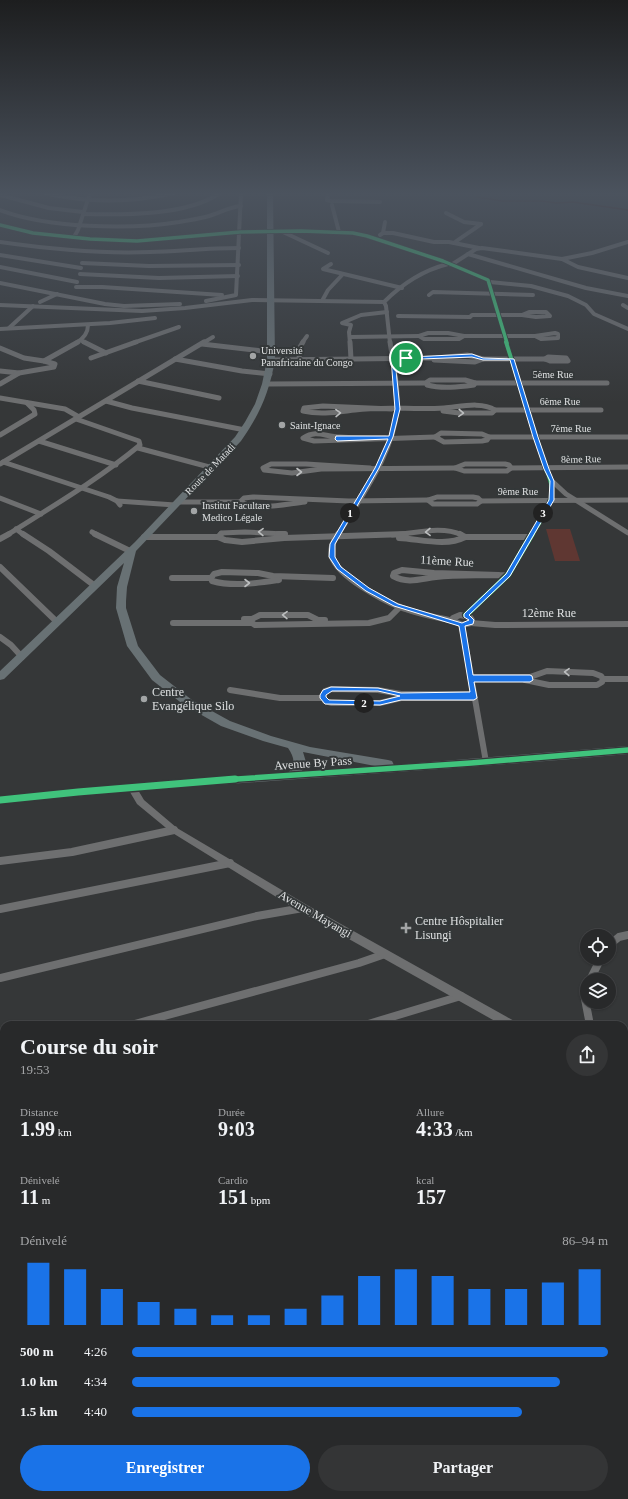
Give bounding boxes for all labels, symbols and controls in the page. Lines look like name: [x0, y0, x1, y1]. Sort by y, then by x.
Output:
pin: [389, 341, 423, 375]
place label: Université Panafricaine du Congo: [261, 345, 353, 368]
icon: arrive: [395, 347, 417, 369]
marker: Université Panafricaine du Congo: [248, 351, 258, 361]
street label: 5ème Rue: [533, 369, 574, 380]
street label: 6ème Rue: [540, 396, 581, 407]
one-way arrow: [458, 408, 464, 417]
one-way arrow: [335, 409, 341, 417]
marker: Saint-Ignace: [277, 420, 287, 430]
place label: Saint-Ignace: [290, 420, 341, 431]
street label: 7ème Rue: [551, 423, 592, 434]
street label: Route de Matadi: [183, 441, 237, 497]
street label: 8ème Rue: [561, 453, 602, 465]
one-way arrow: [296, 468, 302, 476]
street label: 9ème Rue: [498, 486, 539, 497]
place label: Institut Facultare Medico Légale: [202, 500, 271, 523]
pin: 1: [340, 503, 360, 523]
pin: 3: [533, 503, 553, 523]
marker: Institut Facultare Medico Légale: [189, 506, 199, 516]
text: 1: [347, 507, 353, 519]
text: 3: [540, 507, 546, 519]
one-way arrow: [425, 527, 431, 536]
one-way arrow: [258, 528, 264, 536]
street label: 11ème Rue: [420, 553, 474, 569]
one-way arrow: [244, 579, 250, 587]
street label: 12ème Rue: [522, 606, 576, 620]
one-way arrow: [282, 611, 288, 619]
one-way arrow: [564, 668, 570, 676]
place label: Centre Evangélique Silo: [152, 685, 234, 713]
pin: 2: [354, 693, 374, 713]
marker: Centre Evangélique Silo: [139, 694, 149, 704]
text: 2: [361, 697, 367, 709]
street label: Avenue By Pass: [274, 753, 353, 773]
street label: Avenue Mayangi: [276, 887, 355, 941]
place label: Centre Hôspitalier Lisungi: [415, 914, 503, 942]
marker: Centre Hôspitalier Lisungi: [400, 922, 412, 934]
map controls: [580, 929, 616, 1009]
button: locate: [580, 929, 616, 965]
button: layers: [580, 973, 616, 1009]
text: Course du soir: [20, 1034, 158, 1059]
button: share: [566, 1034, 608, 1076]
text: 19:53: [20, 1062, 50, 1077]
text: Distance: [20, 1106, 58, 1118]
text: Durée: [218, 1106, 245, 1118]
text: Allure: [416, 1106, 444, 1118]
text: 1.99: [20, 1118, 55, 1140]
text: 9:03: [218, 1118, 255, 1140]
text: 4:33: [416, 1118, 453, 1140]
text: km: [55, 1126, 72, 1138]
text: /km: [453, 1126, 473, 1138]
text: Dénivelé: [20, 1174, 60, 1186]
text: Cardio: [218, 1174, 248, 1186]
text: kcal: [416, 1174, 434, 1186]
text: 11: [20, 1186, 39, 1208]
text: 151: [218, 1186, 248, 1208]
text: 157: [416, 1186, 446, 1208]
text: m: [39, 1194, 50, 1206]
text: bpm: [248, 1194, 270, 1206]
text: Dénivelé: [20, 1233, 67, 1248]
text: 86–94 m: [562, 1233, 608, 1248]
text: 500 m: [20, 1344, 54, 1359]
text: 4:26: [84, 1344, 107, 1359]
text: 1.0 km: [20, 1374, 58, 1389]
text: 4:34: [84, 1374, 107, 1389]
text: 1.5 km: [20, 1404, 58, 1419]
text: 4:40: [84, 1404, 107, 1419]
button: Enregistrer: [20, 1445, 310, 1491]
button: Partager: [318, 1445, 608, 1491]

